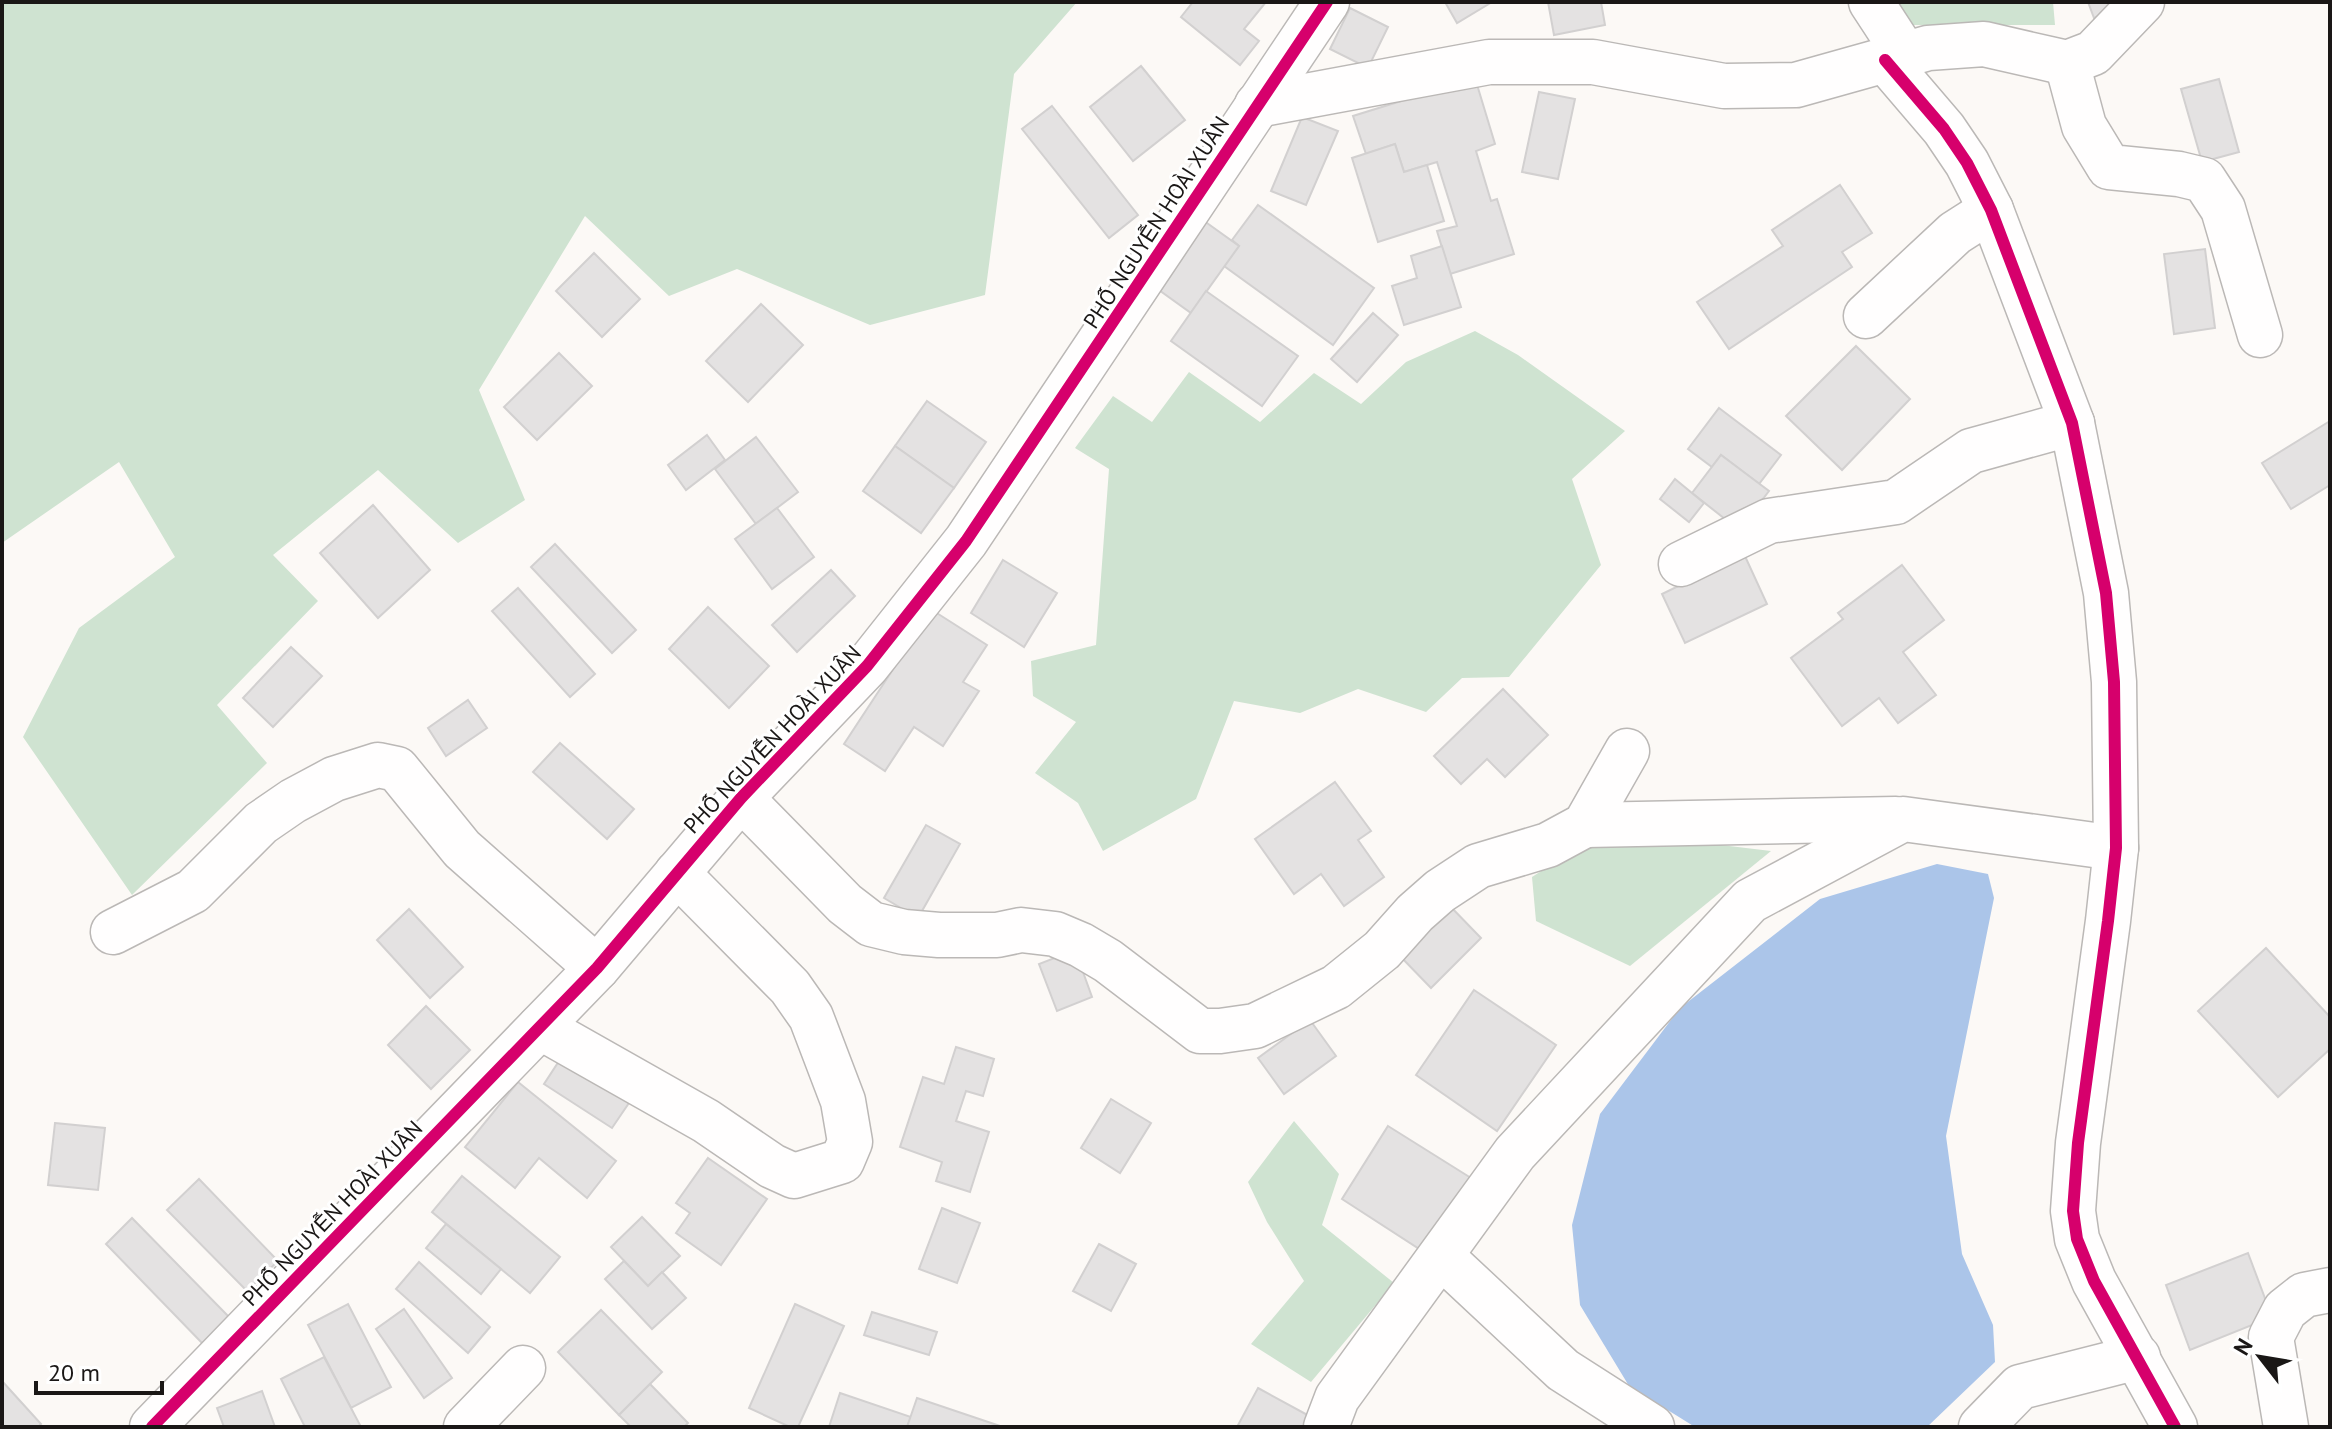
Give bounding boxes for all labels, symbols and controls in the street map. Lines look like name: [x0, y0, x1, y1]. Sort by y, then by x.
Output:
street label: PHỐ NGUYỄN HOÀI XUÂN: [1077, 111, 1235, 333]
street label: PHỐ NGUYỄN HOÀI XUÂN: [677, 639, 867, 839]
street label: PHỐ NGUYỄN HOÀI XUÂN: [236, 1114, 428, 1312]
north arrow: [2220, 1317, 2300, 1397]
text: N: [2227, 1333, 2259, 1360]
scale bar: [36, 1345, 162, 1395]
text: 20 m: [48, 1357, 100, 1388]

